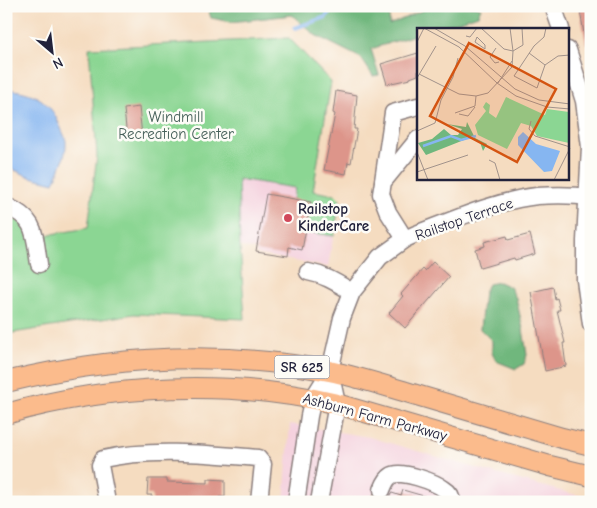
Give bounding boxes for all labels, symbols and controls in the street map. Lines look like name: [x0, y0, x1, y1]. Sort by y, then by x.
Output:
north arrow: [28, 28, 78, 78]
inset map: [417, 28, 570, 180]
text: N: [50, 53, 66, 73]
park label: Windmill Recreation Center: [118, 108, 234, 143]
street label: Railstop Terrace: [413, 194, 516, 244]
place label: Railstop KinderCare: [298, 200, 369, 235]
marker: Railstop KinderCare: [282, 212, 294, 224]
road number: SR 625: [274, 356, 330, 378]
street label: Ashburn Farm Parkway: [301, 389, 449, 445]

